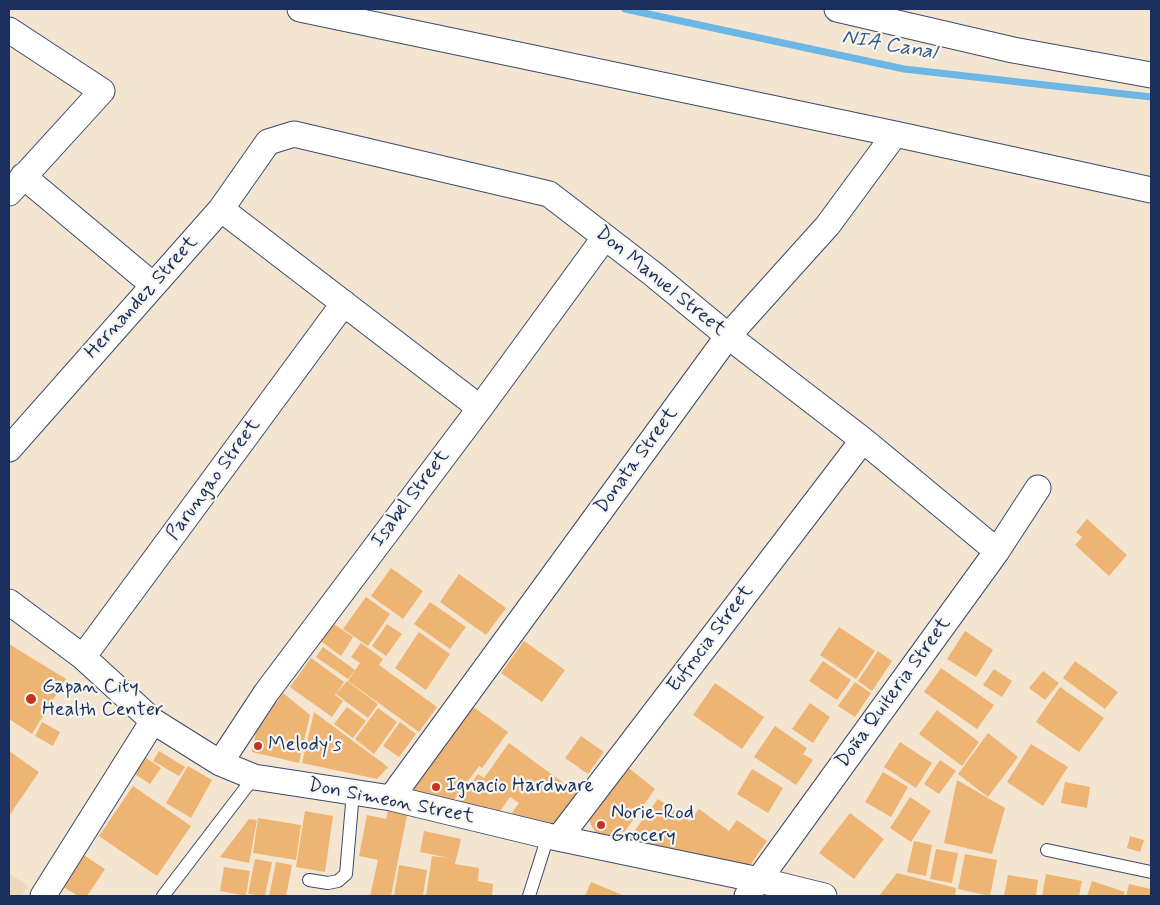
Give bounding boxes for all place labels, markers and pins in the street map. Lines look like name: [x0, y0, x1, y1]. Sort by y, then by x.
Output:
place label: Gapan City Health Center: [42, 676, 163, 723]
marker: Gapan City Health Center: [24, 692, 38, 706]
place label: Melody's: [268, 734, 341, 758]
marker: Melody's: [252, 740, 264, 752]
place label: Ignacio Hardware: [446, 775, 594, 799]
marker: Ignacio Hardware: [430, 781, 442, 793]
place label: Norie-Rod Grocery: [611, 802, 694, 849]
marker: Norie-Rod Grocery: [595, 819, 607, 831]

